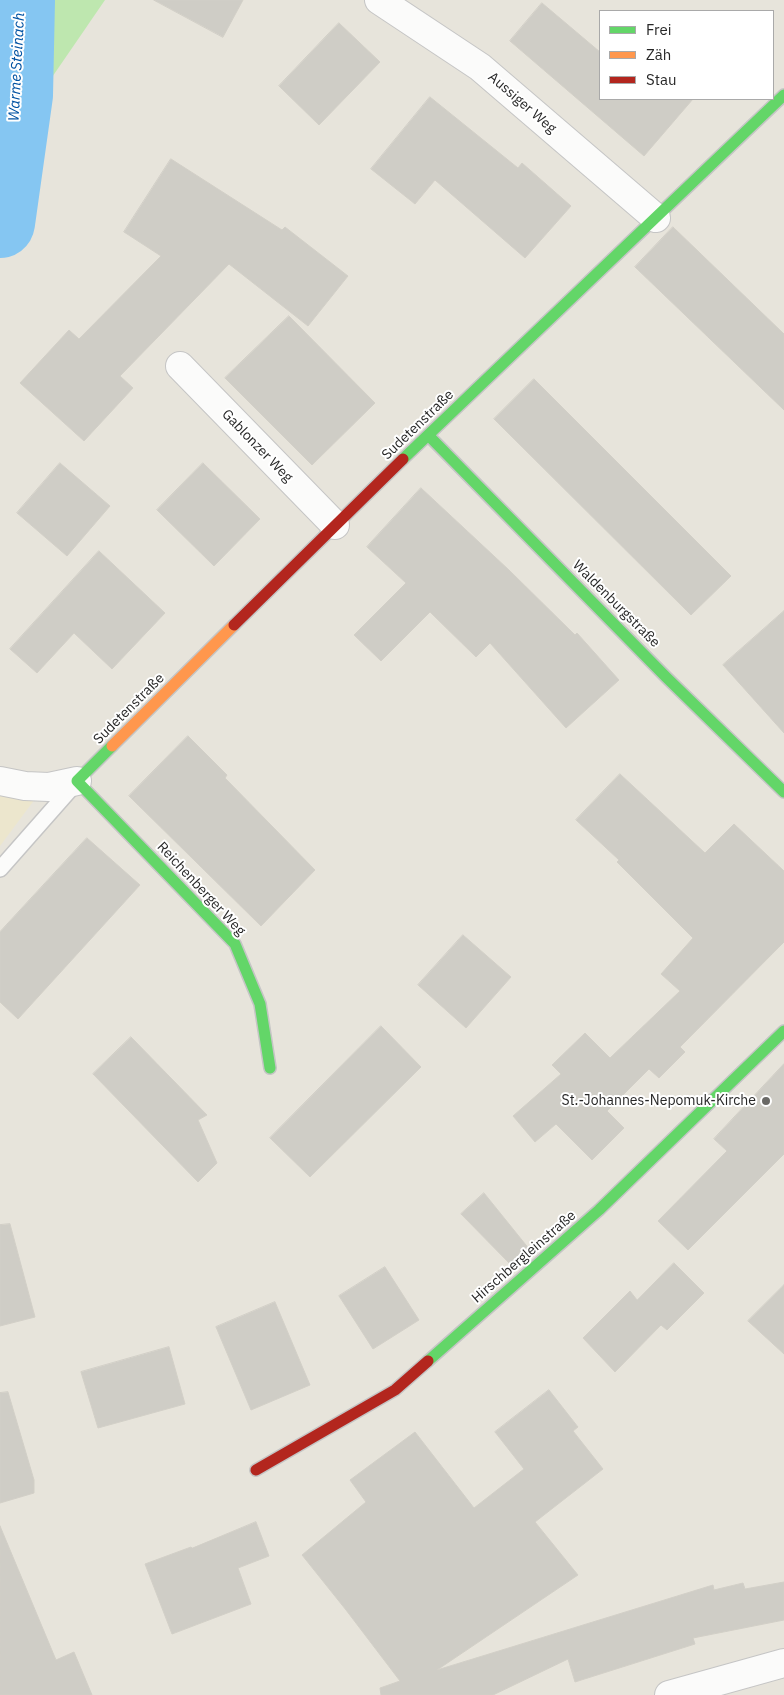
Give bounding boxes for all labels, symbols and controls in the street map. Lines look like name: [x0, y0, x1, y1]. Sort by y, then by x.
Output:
legend: [599, 10, 774, 100]
water label: Warme Steinach: [5, 12, 29, 122]
text: Frei: [646, 20, 672, 39]
text: Zäh: [646, 45, 671, 64]
street label: Aussiger Weg: [485, 69, 559, 137]
text: Stau: [646, 70, 677, 89]
street label: Sudetenstraße: [379, 387, 457, 463]
street label: Gablonzer Weg: [218, 406, 296, 486]
street label: Waldenburgstraße: [569, 557, 663, 651]
street label: Sudetenstraße: [90, 670, 168, 748]
street label: Reichenberger Weg: [153, 839, 249, 939]
place label: St.-Johannes-Nepomuk-Kirche: [562, 1093, 756, 1109]
marker: St.-Johannes-Nepomuk-Kirche: [760, 1095, 772, 1107]
street label: Hirschbergleinstraße: [469, 1207, 579, 1307]

